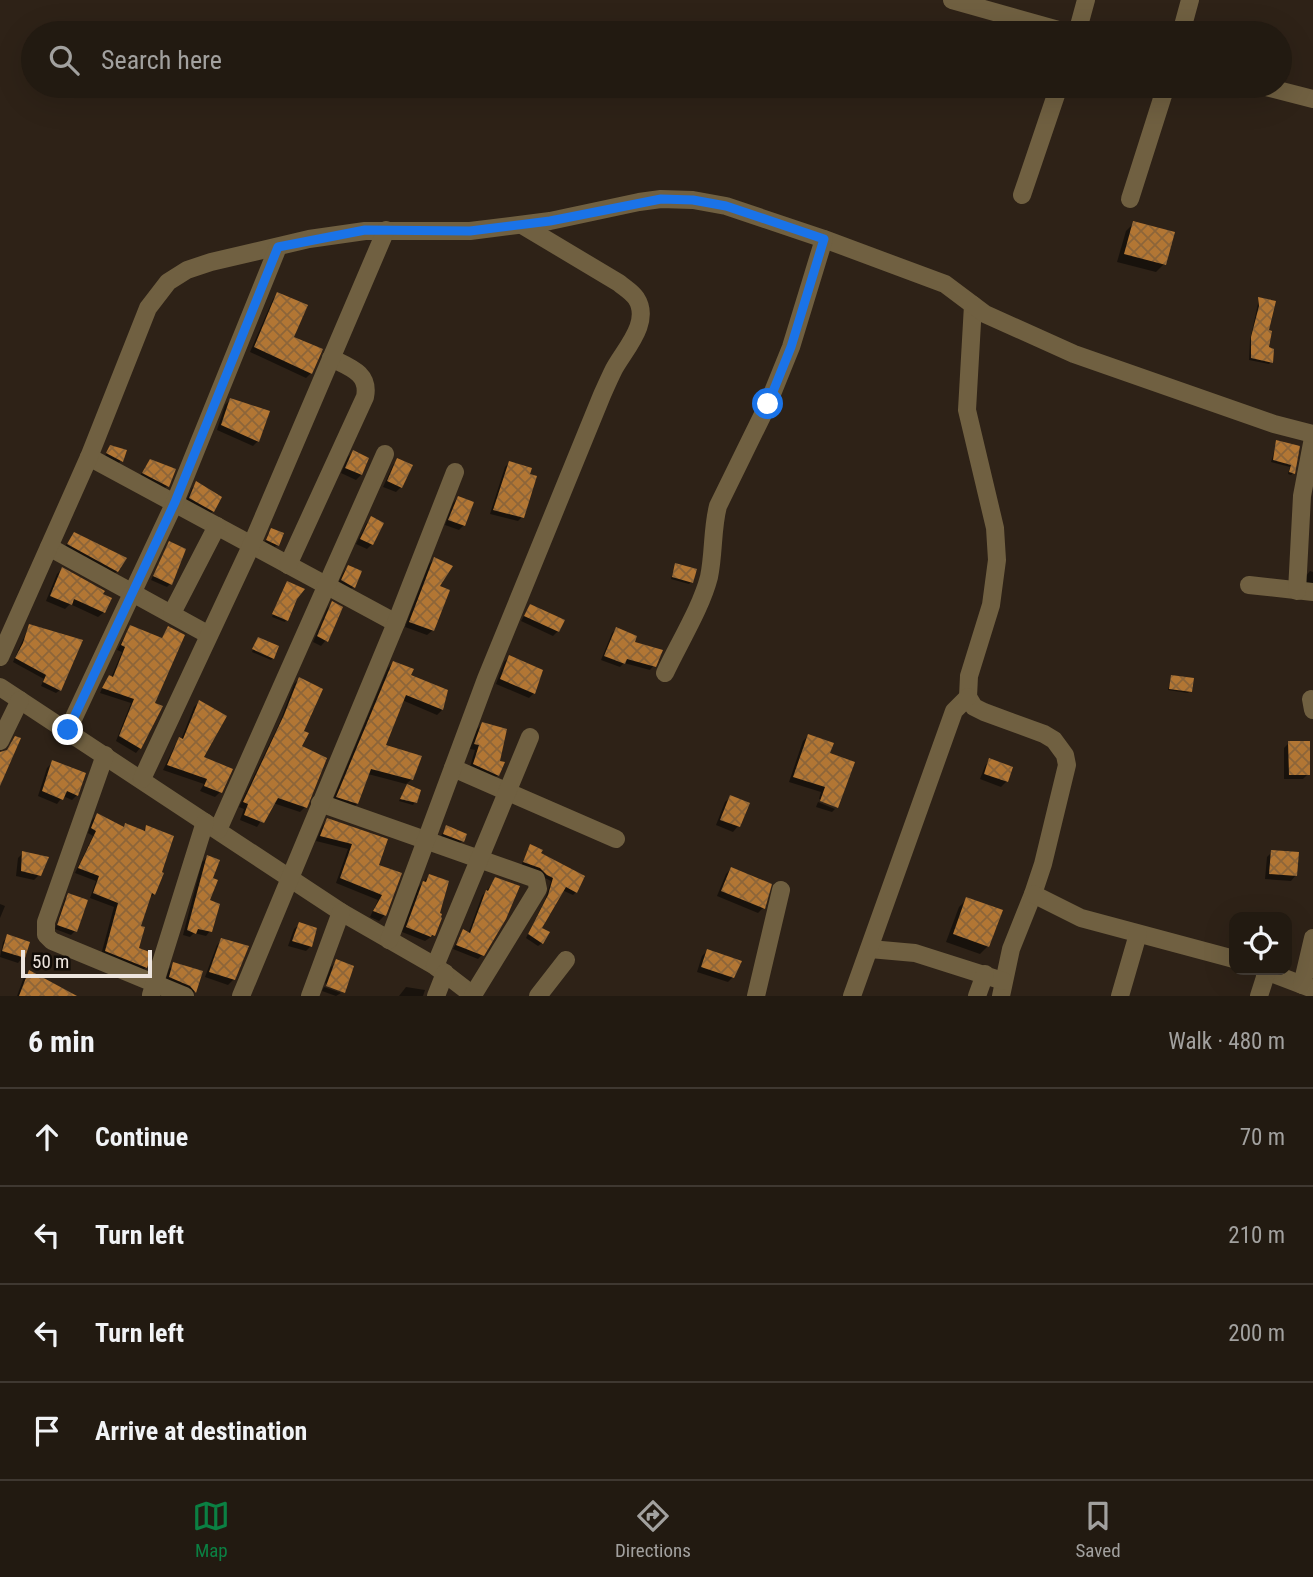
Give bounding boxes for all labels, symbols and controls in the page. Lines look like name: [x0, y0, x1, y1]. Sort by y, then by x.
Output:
search box: [21, 21, 1292, 98]
icon: search: [45, 41, 83, 79]
text: Search here: [101, 45, 222, 75]
route start: [752, 388, 783, 419]
route end: [52, 714, 83, 745]
map controls: [1229, 912, 1292, 975]
button: locate: [1229, 912, 1292, 975]
scale bar: [21, 947, 152, 979]
text: 50 m: [32, 950, 69, 973]
text: 6 min: [28, 1024, 95, 1059]
text: Walk · 480 m: [1168, 1028, 1285, 1055]
icon: ahead: [28, 1118, 66, 1156]
text: Continue: [95, 1122, 188, 1152]
text: 70 m: [1240, 1124, 1285, 1151]
icon: left: [28, 1216, 66, 1254]
text: Turn left: [95, 1220, 184, 1250]
text: 210 m: [1228, 1222, 1285, 1249]
icon: left: [28, 1314, 66, 1352]
text: Turn left: [95, 1318, 184, 1348]
text: 200 m: [1228, 1320, 1285, 1347]
icon: arrive: [28, 1412, 66, 1450]
text: Arrive at destination: [95, 1416, 307, 1446]
tab: Map: [192, 1497, 230, 1562]
tab: Directions: [615, 1497, 691, 1562]
tab: Saved: [1075, 1497, 1121, 1562]

